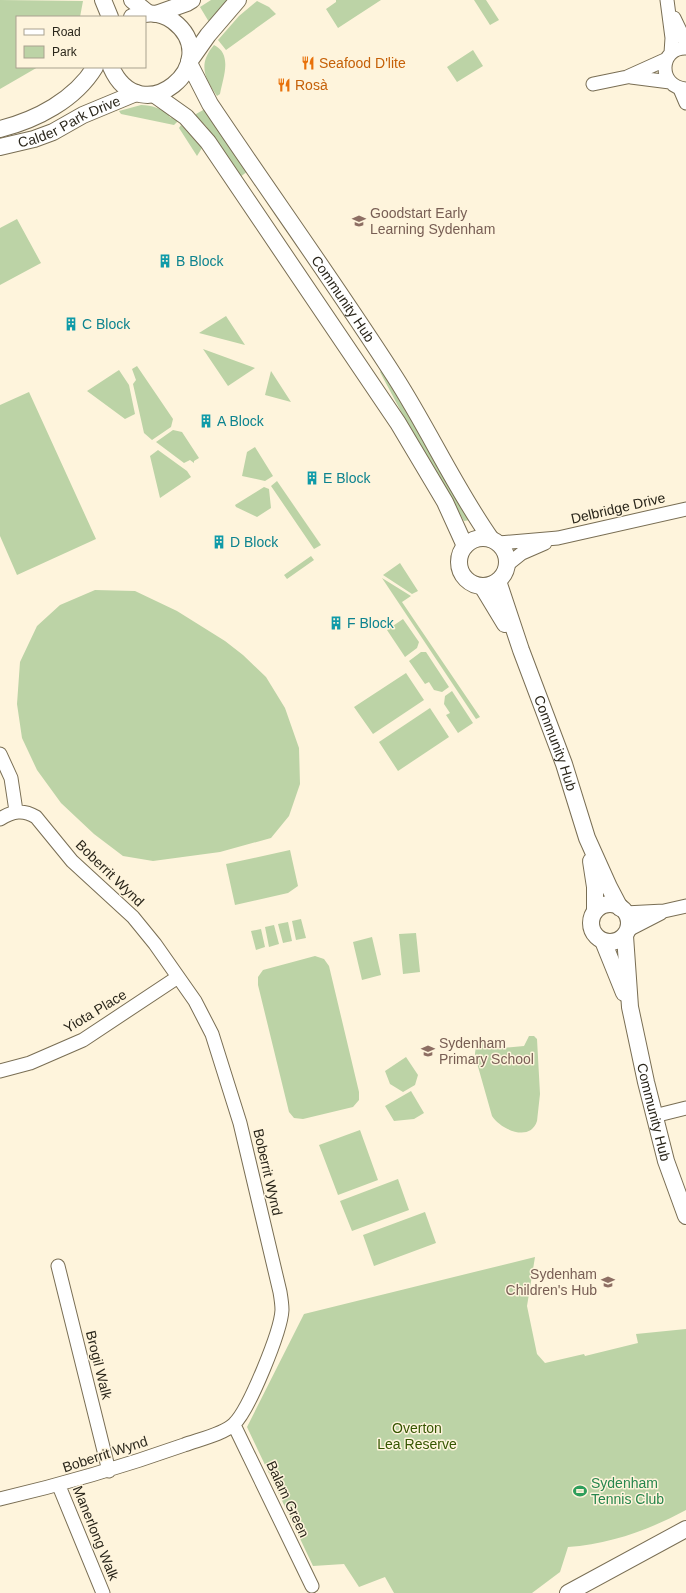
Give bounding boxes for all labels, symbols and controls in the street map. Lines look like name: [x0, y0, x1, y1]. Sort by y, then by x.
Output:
legend: [16, 16, 146, 68]
text: Road: [52, 25, 81, 39]
text: Park: [52, 45, 78, 59]
restaurant icon: Seafood D'lite: [300, 55, 316, 71]
place label: Seafood D'lite: [319, 55, 406, 71]
restaurant icon: Rosà: [276, 77, 292, 93]
place label: Rosà: [295, 77, 328, 93]
street label: Calder Park Drive: [16, 92, 123, 151]
place label: Goodstart Early Learning Sydenham: [370, 205, 495, 237]
school or university icon: Goodstart Early Learning Sydenham: [351, 213, 367, 229]
building icon: B Block: [157, 253, 173, 269]
place label: B Block: [176, 253, 224, 269]
street label: Community Hub: [308, 253, 378, 345]
building icon: C Block: [63, 316, 79, 332]
place label: C Block: [82, 316, 131, 332]
building icon: A Block: [198, 413, 214, 429]
place label: A Block: [217, 413, 265, 429]
building icon: E Block: [304, 470, 320, 486]
place label: E Block: [323, 470, 371, 486]
street label: Delbridge Drive: [569, 489, 667, 527]
building icon: D Block: [211, 534, 227, 550]
place label: D Block: [230, 534, 279, 550]
building icon: F Block: [328, 615, 344, 631]
place label: F Block: [347, 615, 395, 631]
street label: Community Hub: [531, 693, 580, 793]
street label: Boberrit Wynd: [73, 836, 147, 910]
street label: Yiota Place: [61, 986, 129, 1036]
place label: Sydenham Primary School: [439, 1035, 534, 1067]
school or university icon: Sydenham Primary School: [420, 1043, 436, 1059]
street label: Community Hub: [634, 1062, 674, 1163]
street label: Boberrit Wynd: [250, 1127, 286, 1217]
place label: Sydenham Children's Hub: [506, 1266, 597, 1298]
school or university icon: Sydenham Children's Hub: [600, 1274, 616, 1290]
street label: Brogil Walk: [83, 1329, 116, 1402]
park label: Overton Lea Reserve: [377, 1420, 457, 1452]
street label: Boberrit Wynd: [60, 1433, 150, 1475]
street label: Balam Green: [263, 1458, 313, 1540]
place label: Sydenham Tennis Club: [591, 1475, 664, 1507]
street label: Manerlong Walk: [70, 1483, 123, 1584]
sports icon: Sydenham Tennis Club: [572, 1483, 588, 1499]

